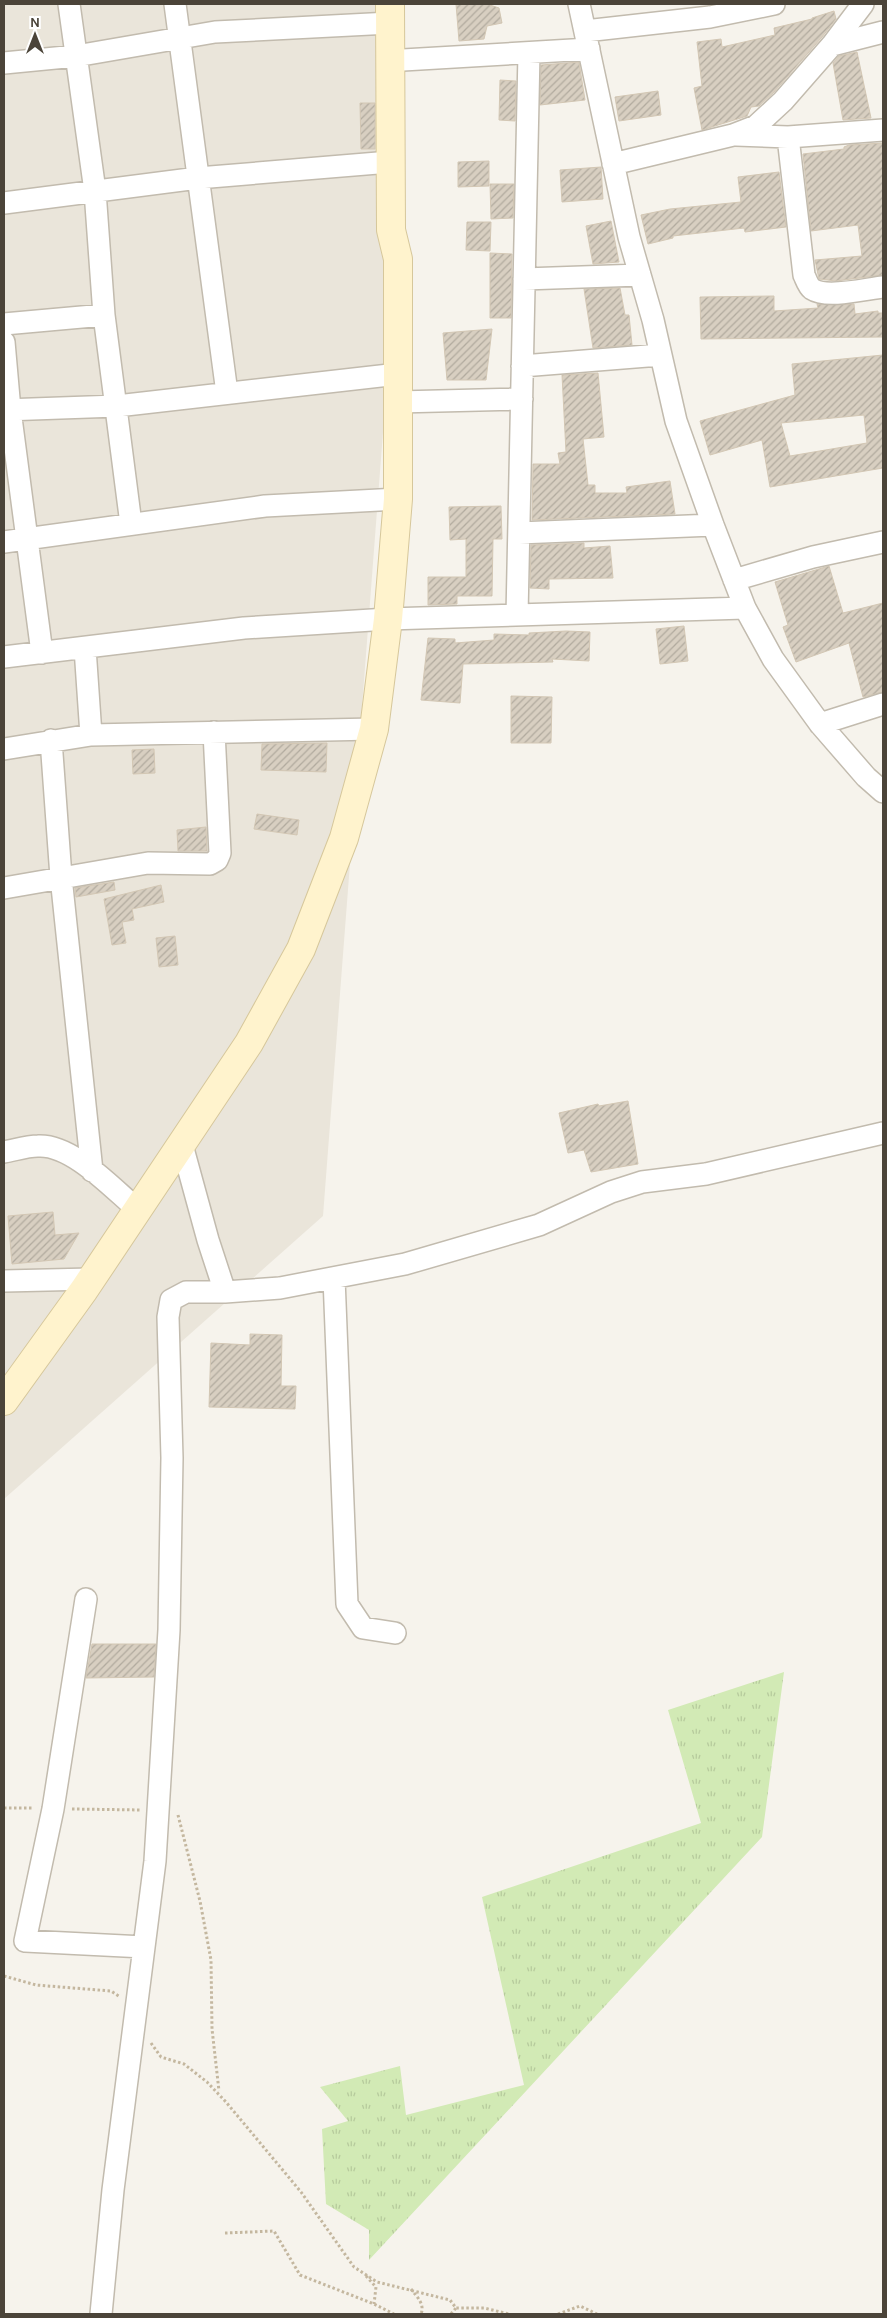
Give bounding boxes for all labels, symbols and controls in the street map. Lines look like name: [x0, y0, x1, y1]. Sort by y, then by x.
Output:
north arrow: [10, 10, 60, 60]
text: N: [30, 14, 40, 31]

